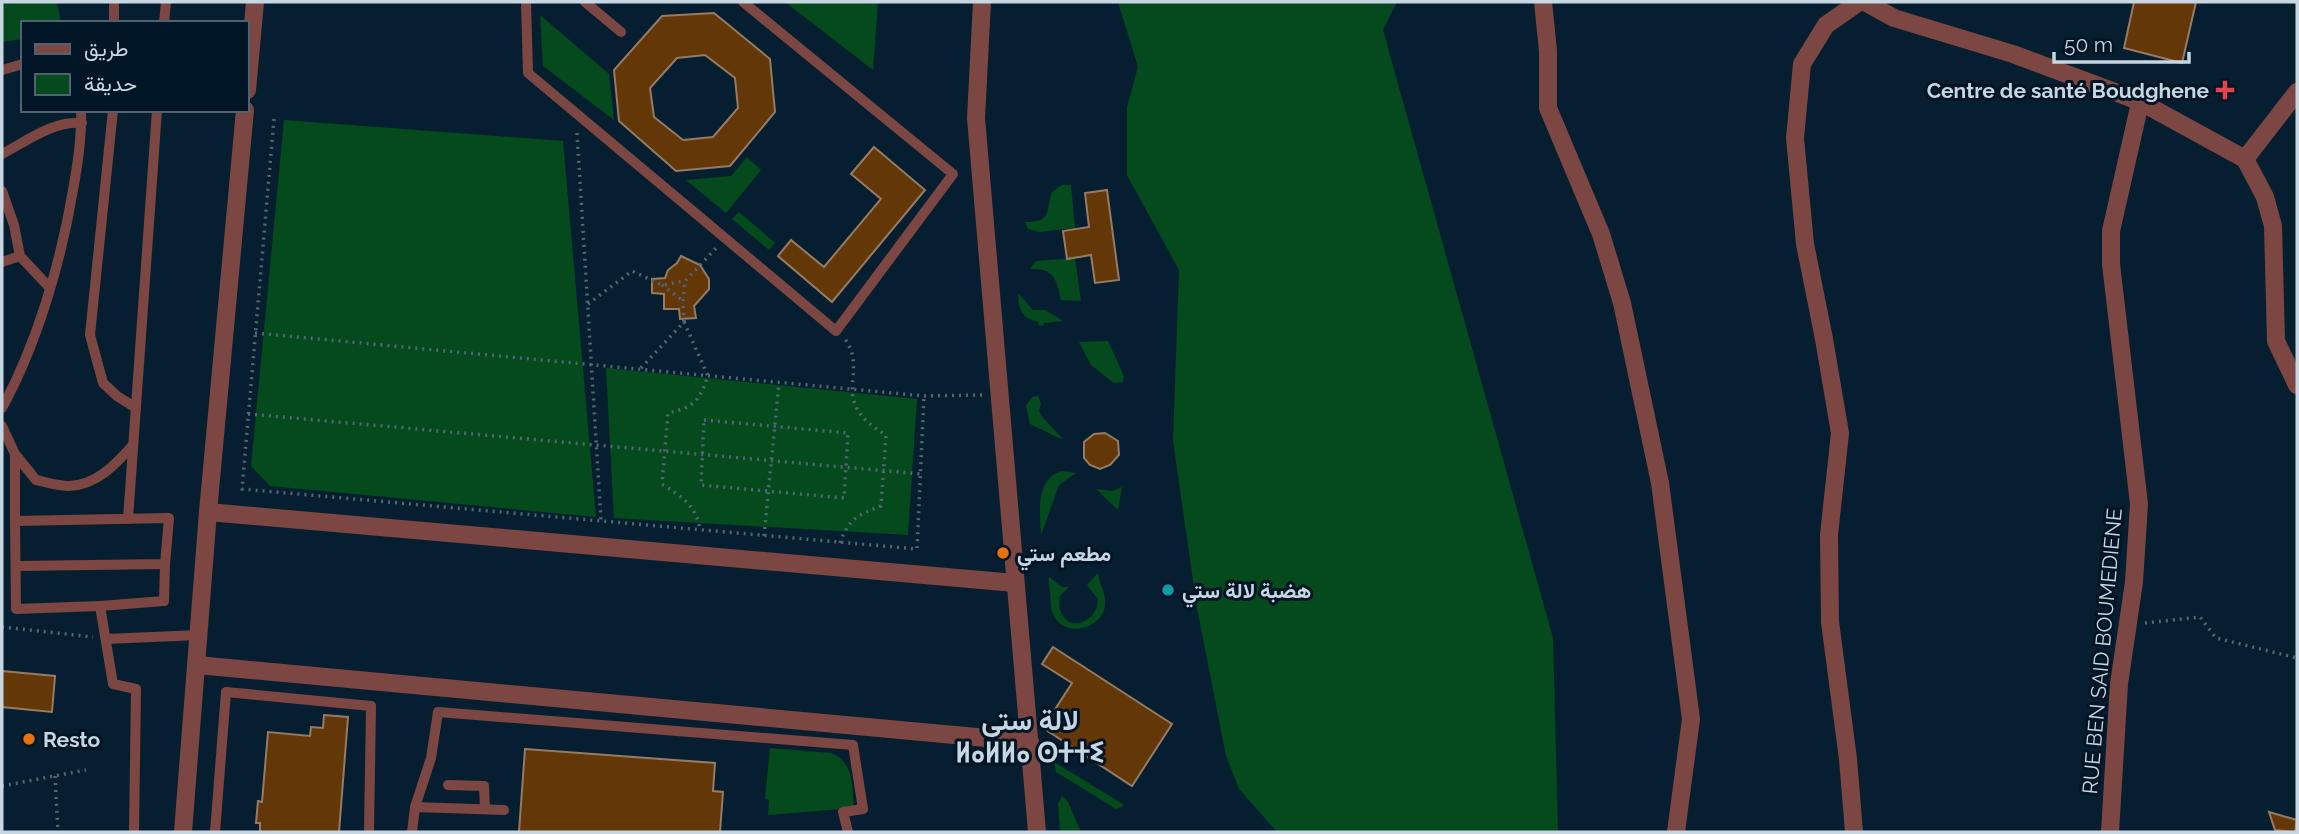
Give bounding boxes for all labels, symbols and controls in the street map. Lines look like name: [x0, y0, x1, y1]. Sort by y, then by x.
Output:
legend: [21, 21, 248, 112]
scale bar: [2054, 21, 2189, 65]
text: 50 m: [2064, 32, 2113, 57]
text: طريق: [84, 36, 129, 62]
text: حديقة: [84, 71, 137, 96]
place label: Centre de santé Boudghene: [1927, 78, 2209, 103]
marker: Centre de santé Boudghene: [2215, 80, 2235, 100]
street label: RUE BEN SAID BOUMEDIENE: [2077, 507, 2127, 795]
place label: مطعم ستي: [1017, 541, 1111, 571]
marker: مطعم ستي: [995, 545, 1011, 561]
place label: هضبة لالة ستي: [1182, 578, 1311, 608]
marker: هضبة لالة ستي: [1160, 582, 1176, 598]
district label: لالة ستي ⵍⴰⵍⵍⴰ ⵙⵜⵜⵉ: [955, 704, 1105, 769]
place label: Resto: [43, 727, 100, 752]
marker: Resto: [21, 731, 37, 747]

